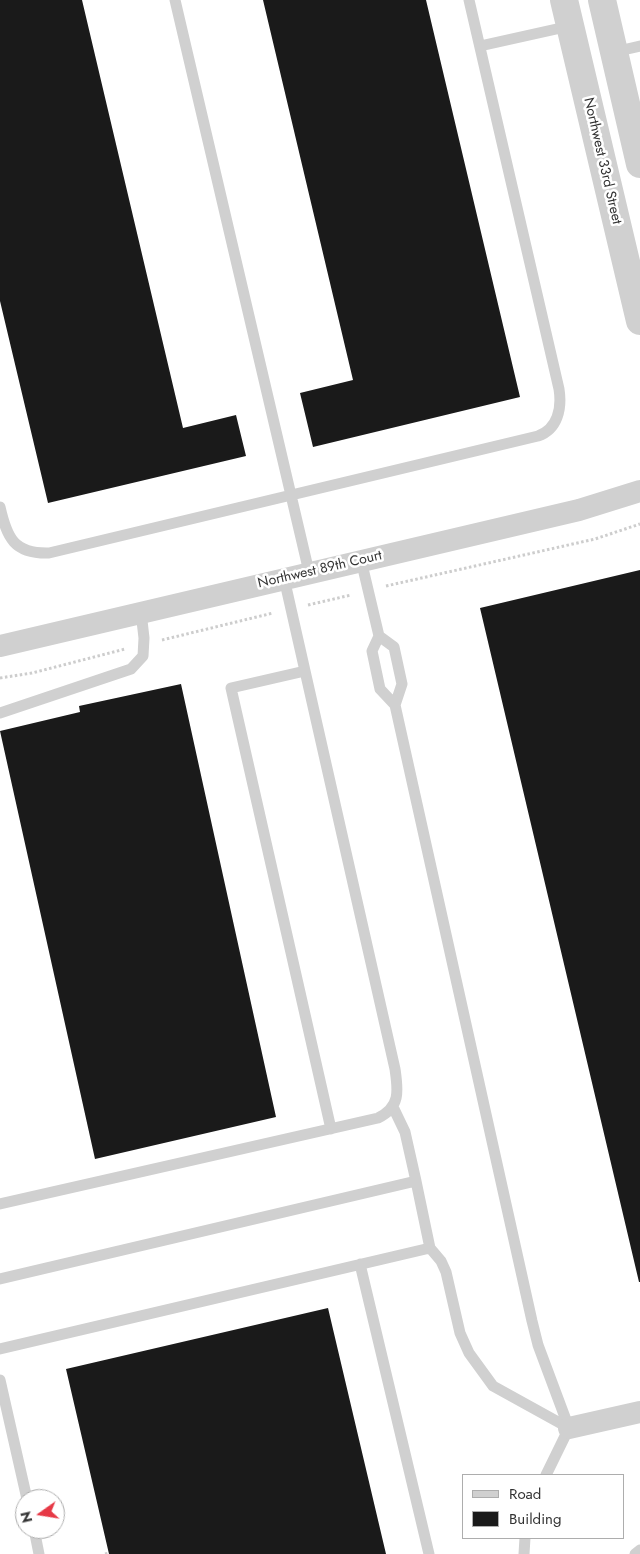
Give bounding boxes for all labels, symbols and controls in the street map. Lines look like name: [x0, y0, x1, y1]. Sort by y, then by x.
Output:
street label: Northwest 33rd Street: [579, 96, 625, 226]
street label: Northwest 89th Court: [256, 548, 384, 592]
legend: [462, 1474, 625, 1539]
text: Road: [509, 1483, 541, 1505]
north arrow: [15, 1489, 65, 1539]
text: Building: [509, 1508, 561, 1530]
text: N: [15, 1509, 37, 1525]

